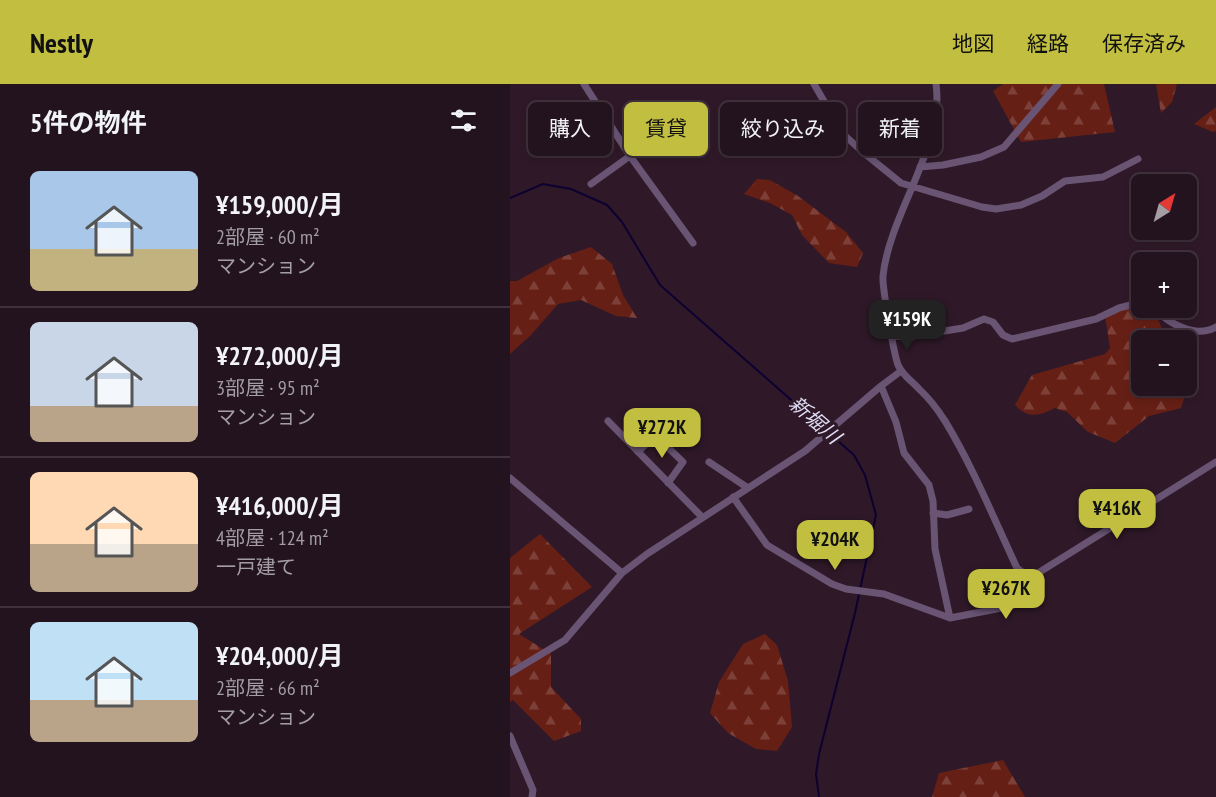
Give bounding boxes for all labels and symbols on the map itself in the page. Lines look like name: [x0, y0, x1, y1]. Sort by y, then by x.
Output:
north arrow: [1131, 174, 1197, 240]
pin: ¥159K: [865, 300, 949, 351]
water label: 新堀川: [784, 391, 848, 451]
pin: ¥272K: [620, 408, 704, 459]
pin: ¥416K: [1075, 489, 1159, 540]
pin: ¥204K: [793, 520, 877, 571]
pin: ¥267K: [964, 569, 1048, 620]

